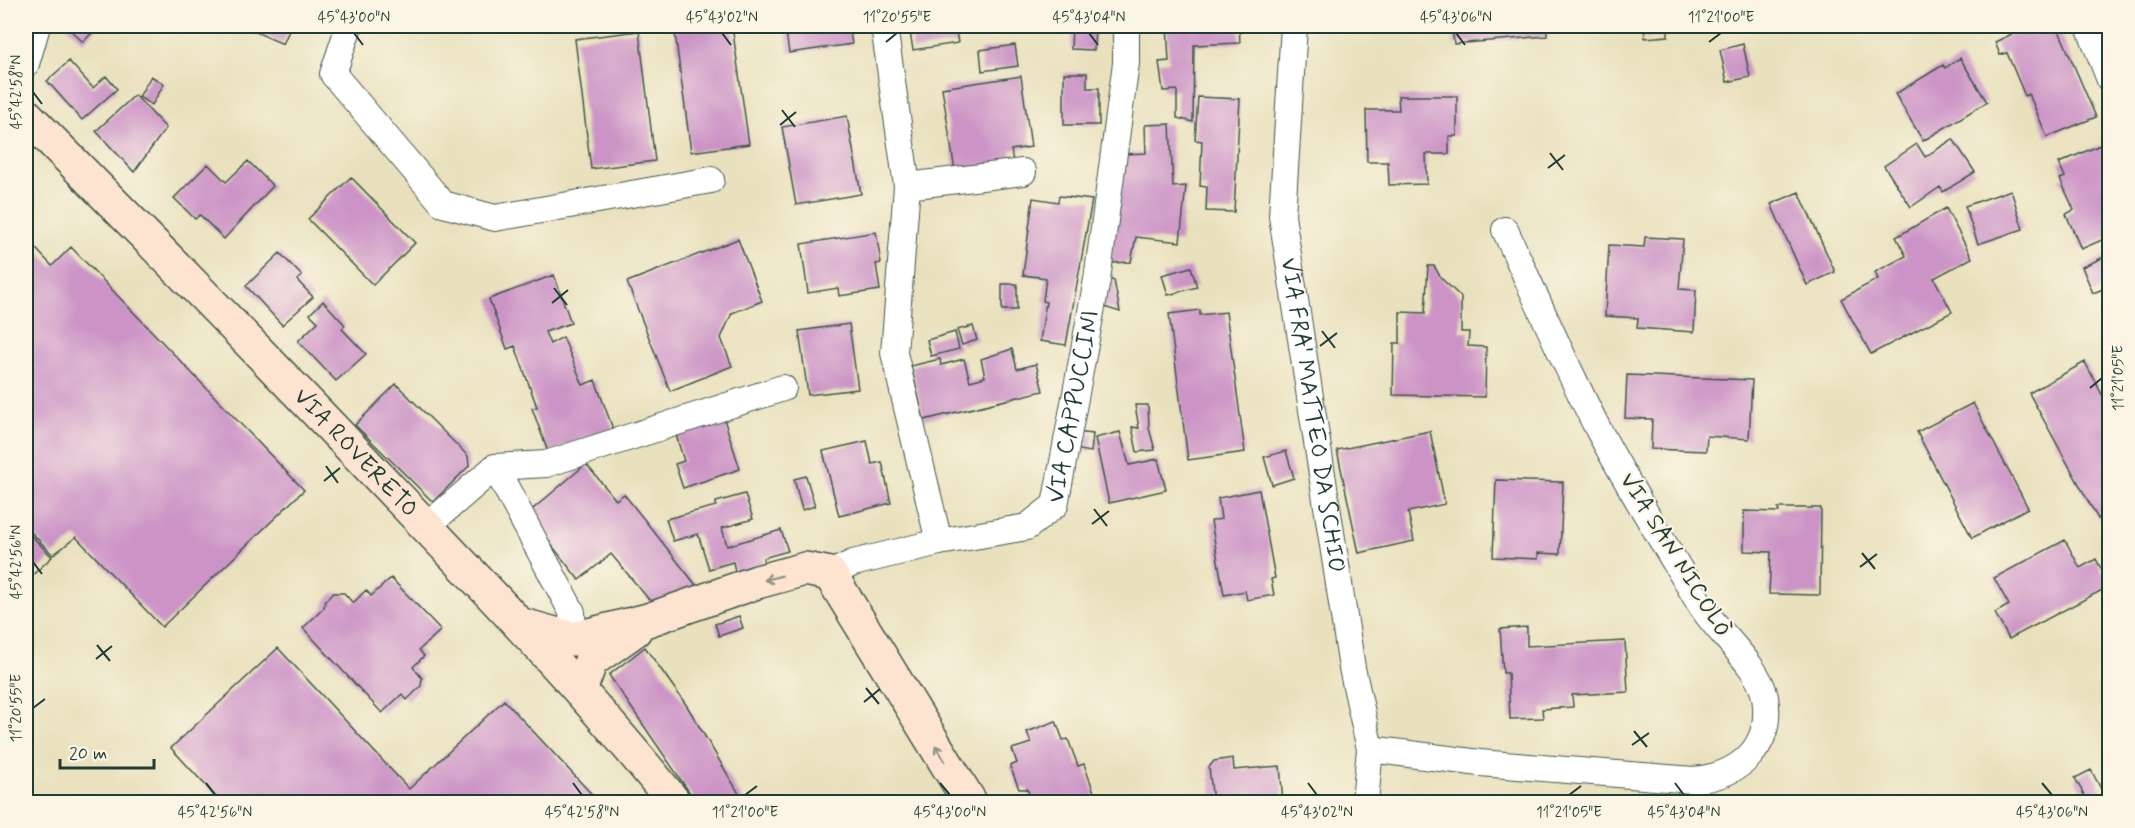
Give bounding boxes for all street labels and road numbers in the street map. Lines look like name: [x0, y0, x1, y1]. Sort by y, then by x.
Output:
street label: VIA FRA' MATTEO DA SCHIO: [1273, 256, 1353, 575]
street label: VIA CAPPUCCINI: [1040, 308, 1107, 506]
street label: VIA ROVERETO: [287, 381, 425, 524]
street label: VIA SAN NICOLÒ: [1612, 467, 1738, 643]

